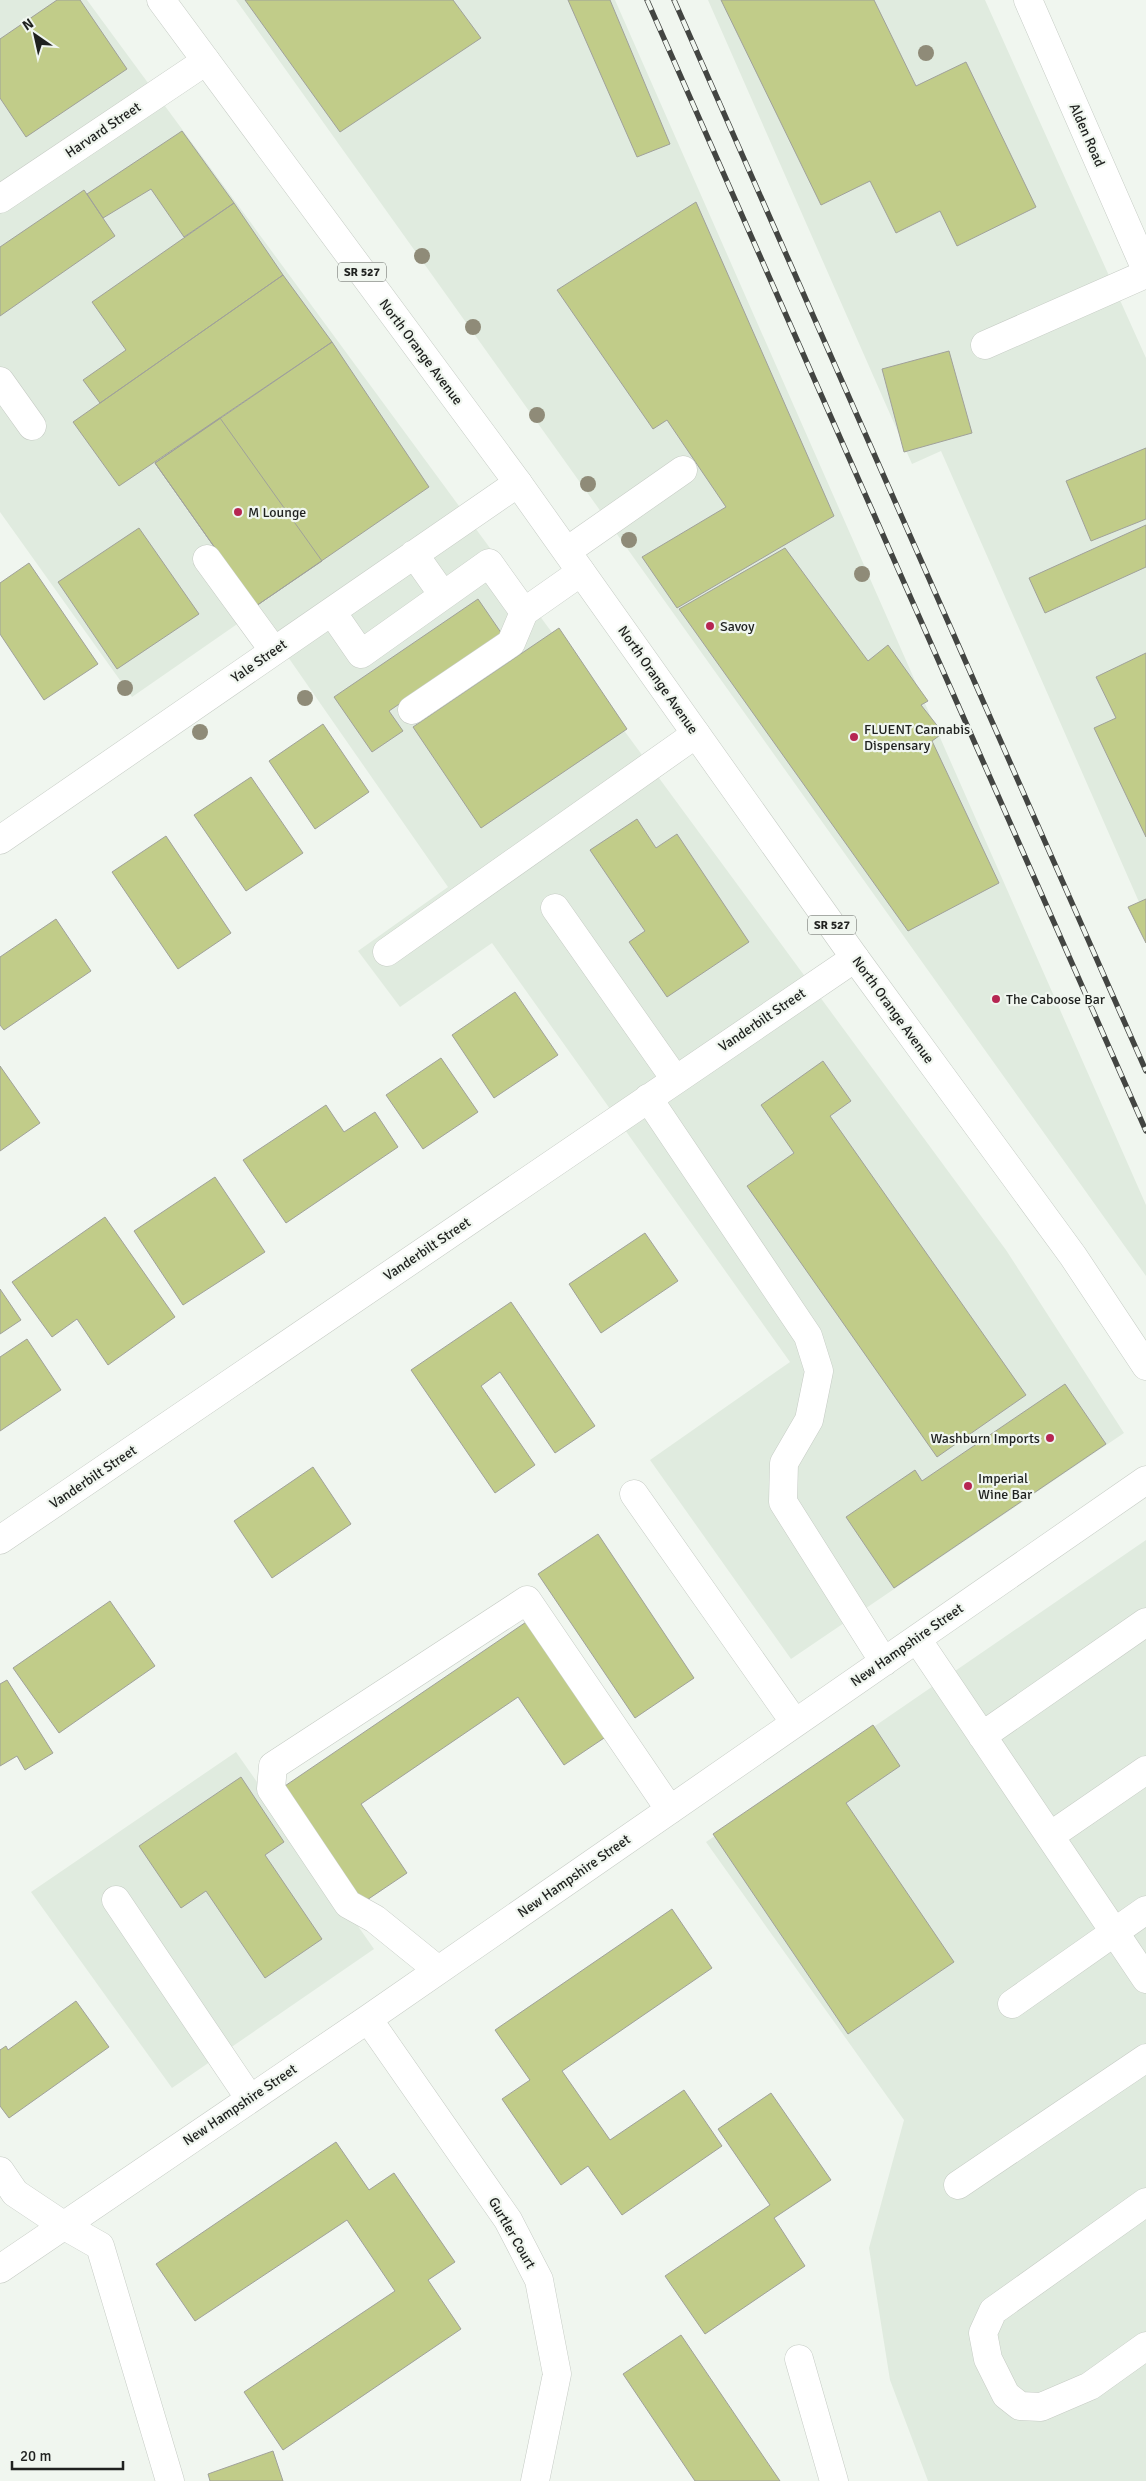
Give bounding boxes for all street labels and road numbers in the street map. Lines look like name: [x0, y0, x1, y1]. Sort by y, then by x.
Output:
street label: Harvard Street: [62, 98, 144, 162]
street label: Alden Road: [1065, 101, 1109, 169]
road number: SR 527: [338, 262, 386, 282]
street label: North Orange Avenue: [376, 296, 466, 408]
street label: North Orange Avenue: [614, 623, 702, 737]
street label: Yale Street: [228, 636, 290, 686]
road number: SR 527: [808, 916, 856, 934]
street label: North Orange Avenue: [848, 953, 938, 1067]
street label: Vanderbilt Street: [715, 985, 809, 1055]
street label: Vanderbilt Street: [380, 1214, 474, 1284]
street label: Vanderbilt Street: [46, 1442, 140, 1512]
street label: New Hampshire Street: [847, 1600, 967, 1690]
street label: New Hampshire Street: [514, 1831, 634, 1921]
street label: New Hampshire Street: [180, 2061, 300, 2149]
street label: Gurtler Court: [485, 2194, 539, 2272]

